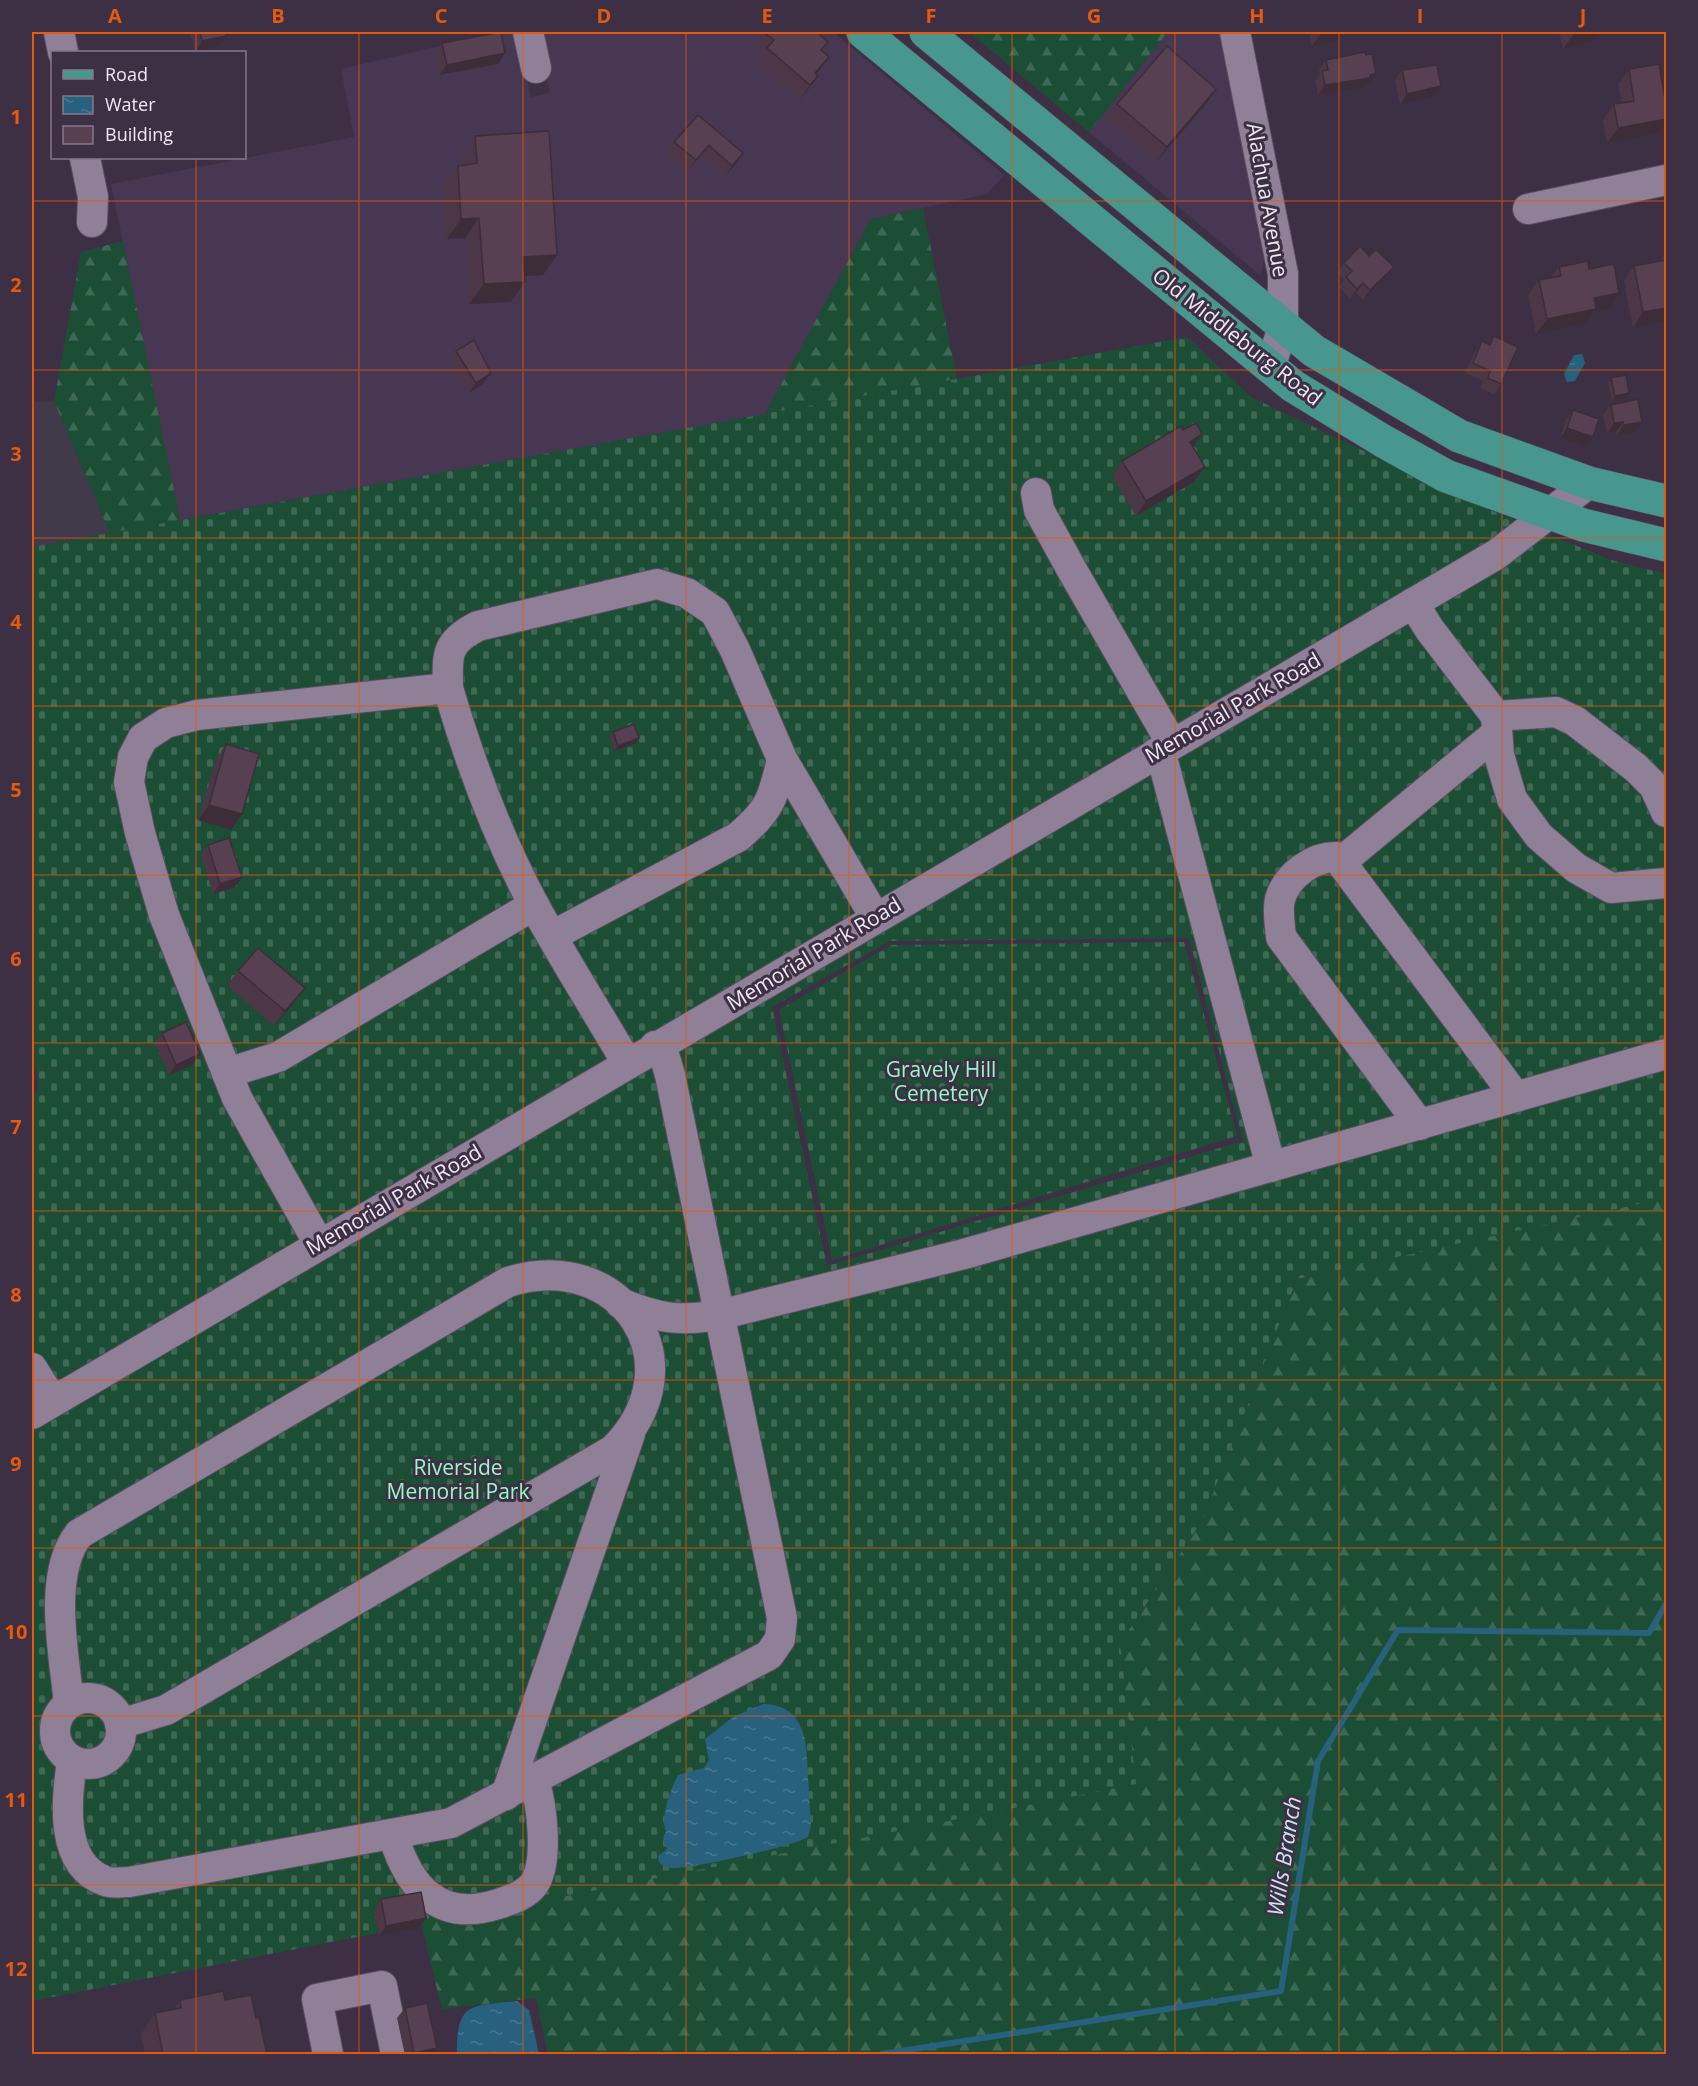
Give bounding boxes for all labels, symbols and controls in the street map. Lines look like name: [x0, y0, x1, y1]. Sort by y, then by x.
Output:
text: A: [108, 2, 122, 29]
text: B: [271, 2, 285, 29]
text: C: [435, 2, 448, 29]
text: D: [597, 2, 611, 29]
text: E: [761, 2, 773, 29]
text: F: [926, 2, 936, 29]
text: G: [1087, 2, 1101, 29]
text: H: [1249, 2, 1265, 29]
text: I: [1417, 2, 1423, 29]
text: J: [1578, 2, 1586, 29]
legend: [51, 51, 246, 159]
text: Road: [105, 62, 148, 86]
text: Water: [105, 92, 156, 116]
text: 1: [10, 103, 22, 130]
street label: Alachua Avenue: [1241, 120, 1295, 279]
text: Building: [105, 122, 173, 146]
street label: Old Middleburg Road: [1147, 261, 1328, 411]
text: 2: [10, 271, 22, 298]
text: 3: [10, 440, 22, 467]
text: 4: [10, 608, 22, 635]
street label: Memorial Park Road: [1140, 645, 1325, 769]
text: 5: [10, 776, 22, 803]
street label: Memorial Park Road: [721, 890, 906, 1016]
text: 6: [10, 945, 22, 972]
park label: Gravely Hill Cemetery: [886, 1055, 996, 1107]
text: 7: [10, 1113, 22, 1140]
street label: Memorial Park Road: [301, 1137, 486, 1261]
text: 8: [10, 1281, 22, 1308]
text: 9: [10, 1450, 22, 1477]
park label: Riverside Memorial Park: [387, 1453, 529, 1505]
text: 10: [5, 1618, 27, 1645]
text: 11: [5, 1786, 27, 1813]
water label: Wills Branch: [1259, 1794, 1307, 1918]
text: 12: [5, 1955, 27, 1982]

